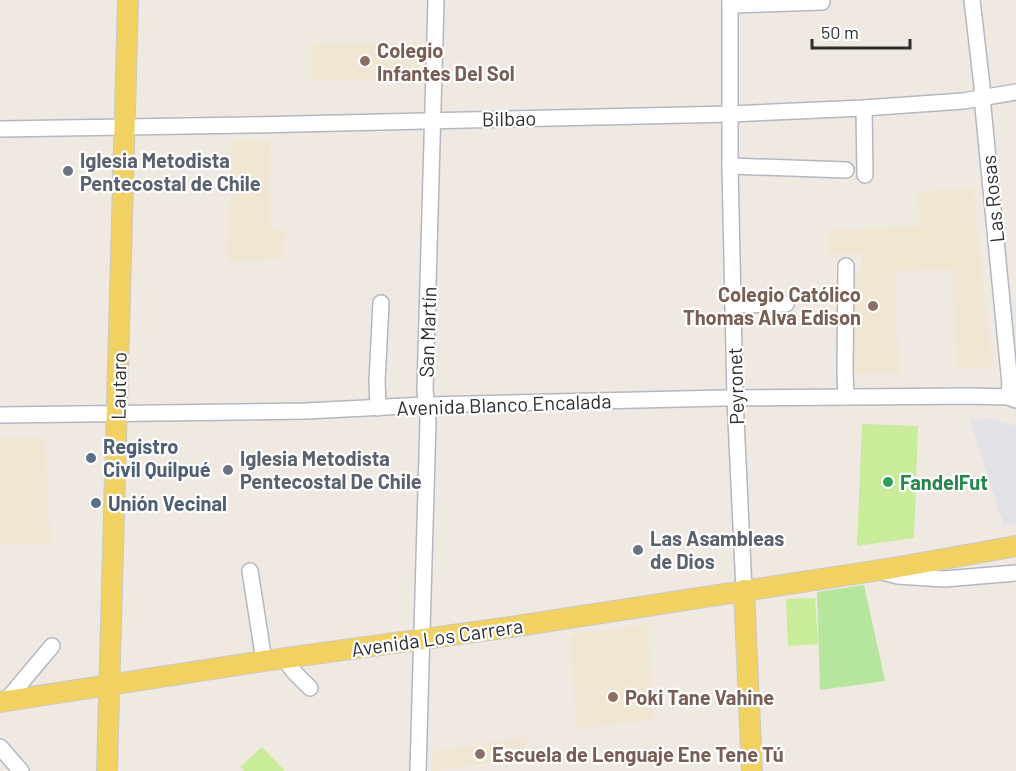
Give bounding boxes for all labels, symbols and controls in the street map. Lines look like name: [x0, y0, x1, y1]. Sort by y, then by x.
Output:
scale bar: [812, 12, 910, 50]
text: 50 m: [821, 21, 859, 43]
place label: Colegio Infantes Del Sol: [377, 38, 515, 85]
marker: Colegio Infantes Del Sol: [358, 54, 372, 68]
street label: Bilbao: [482, 106, 536, 130]
place label: Iglesia Metodista Pentecostal de Chile: [80, 148, 261, 195]
street label: Las Rosas: [975, 154, 1009, 244]
marker: Iglesia Metodista Pentecostal de Chile: [61, 164, 75, 178]
place label: Colegio Católico Thomas Alva Edison: [683, 282, 861, 329]
street label: San Martín: [413, 286, 441, 378]
marker: Colegio Católico Thomas Alva Edison: [866, 299, 880, 313]
street label: Peyronet: [722, 347, 748, 425]
street label: Lautaro: [105, 352, 131, 420]
street label: Avenida Blanco Encalada: [396, 388, 612, 420]
place label: Registro Civil Quilpué: [103, 434, 211, 481]
place label: Iglesia Metodista Pentecostal De Chile: [240, 446, 422, 493]
marker: Registro Civil Quilpué: [84, 451, 98, 465]
marker: Iglesia Metodista Pentecostal De Chile: [221, 463, 235, 477]
place label: FandelFut: [900, 470, 988, 494]
marker: FandelFut: [881, 475, 895, 489]
place label: Unión Vecinal: [108, 491, 227, 515]
marker: Unión Vecinal: [89, 496, 103, 510]
place label: Las Asambleas de Dios: [650, 526, 784, 573]
marker: Las Asambleas de Dios: [631, 543, 645, 557]
street label: Avenida Los Carrera: [350, 613, 524, 661]
place label: Poki Tane Vahine: [625, 685, 774, 709]
marker: Poki Tane Vahine: [606, 690, 620, 704]
place label: Escuela de Lenguaje Ene Tene Tú: [492, 742, 784, 766]
marker: Escuela de Lenguaje Ene Tene Tú: [473, 747, 487, 761]

